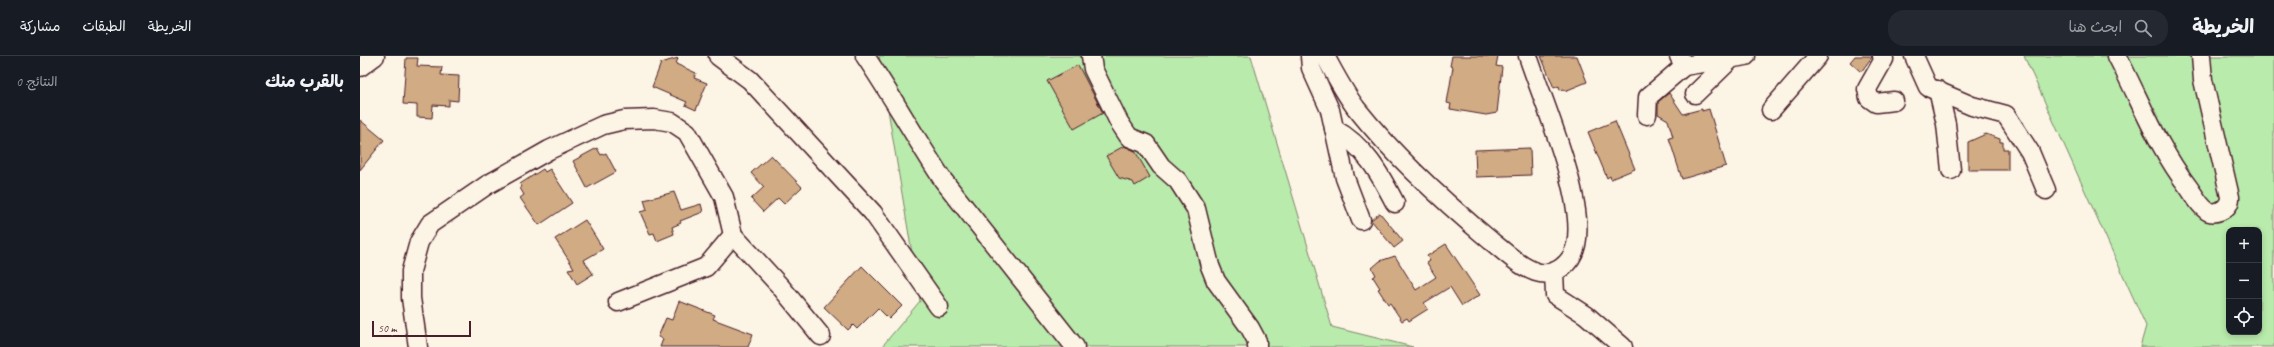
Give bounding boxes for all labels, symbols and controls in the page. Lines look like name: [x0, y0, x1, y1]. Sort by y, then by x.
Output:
search box: [1888, 10, 2168, 46]
text: الخريطة: [2192, 15, 2254, 39]
icon: search: [2132, 17, 2154, 39]
text: مشاركة: [20, 18, 60, 35]
text: الطبقات: [82, 18, 126, 35]
text: الخريطة: [148, 18, 191, 35]
text: ابحث هنا: [2068, 18, 2122, 37]
text: بالقرب منك: [265, 71, 344, 92]
text: النتائج: 0: [16, 74, 58, 90]
map controls: [2226, 227, 2262, 335]
button: +: [2226, 227, 2262, 263]
button: −: [2226, 263, 2262, 299]
button: locate: [2226, 299, 2262, 335]
scale bar: [372, 319, 471, 338]
text: 50 m: [378, 321, 397, 335]

